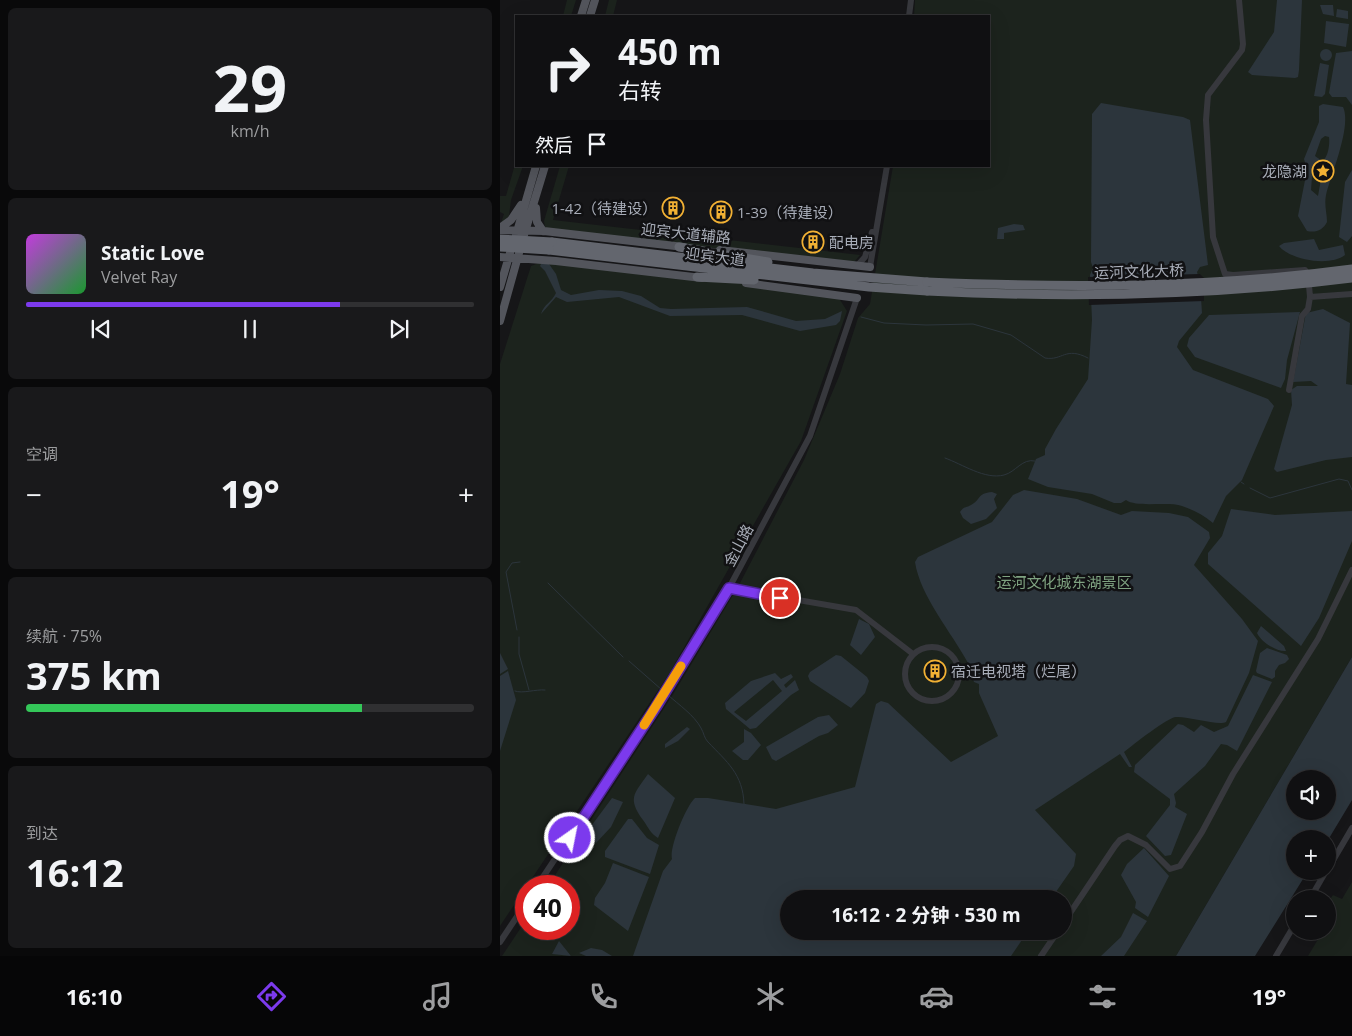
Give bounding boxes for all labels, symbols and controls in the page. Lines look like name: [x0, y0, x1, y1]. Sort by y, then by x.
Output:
text: 450 m: [618, 28, 722, 75]
icon: right: [535, 35, 600, 100]
text: 29: [213, 43, 287, 131]
text: 右转: [618, 75, 662, 105]
text: km/h: [231, 120, 269, 142]
icon: arrive: [583, 130, 611, 158]
text: 然后: [535, 132, 573, 158]
place icon: 龙隐湖: [1311, 159, 1335, 183]
place label: 龙隐湖: [1262, 161, 1307, 181]
building icon: 1-42（待建设）: [661, 196, 685, 220]
place label: 1-42（待建设）: [551, 198, 657, 218]
building icon: 1-39（待建设）: [709, 200, 733, 224]
place label: 1-39（待建设）: [737, 202, 843, 222]
street label: 迎宾大道辅路: [640, 218, 732, 248]
building icon: 配电房: [801, 230, 825, 254]
place label: 配电房: [829, 232, 874, 252]
text: Static Love: [101, 240, 204, 266]
street label: 迎宾大道: [684, 242, 746, 270]
street label: 运河文化大桥: [1094, 259, 1184, 283]
text: Velvet Ray: [101, 266, 177, 288]
icon: previous: [87, 315, 115, 343]
icon: pause: [236, 315, 264, 343]
icon: next: [385, 315, 413, 343]
text: 空调: [26, 443, 58, 465]
text: 19°: [220, 467, 280, 519]
text: −: [26, 475, 42, 513]
text: +: [458, 475, 474, 513]
street label: 金山路: [719, 520, 757, 570]
park label: 运河文化城东湖景区: [996, 572, 1132, 592]
pin: [759, 577, 801, 619]
icon: arrive: [766, 584, 794, 612]
text: 续航 · 75%: [26, 625, 102, 647]
text: 375 km: [26, 649, 162, 701]
building icon: 宿迁电视塔（烂尾）: [923, 659, 947, 683]
place label: 宿迁电视塔（烂尾）: [951, 661, 1086, 681]
map controls: [1286, 770, 1336, 940]
button: sound: [1286, 770, 1336, 820]
position arrow: [543, 811, 595, 863]
text: 到达: [26, 822, 58, 844]
button: +: [1286, 830, 1336, 880]
text: 16:12: [26, 846, 124, 898]
speed limit sign: 40: [515, 875, 580, 940]
button: −: [1286, 890, 1336, 940]
text: 16:12 · 2 分钟 · 530 m: [831, 902, 1021, 928]
icon: directions: [254, 979, 289, 1014]
icon: music: [420, 979, 455, 1014]
icon: phone: [586, 979, 621, 1014]
icon: climate: [753, 979, 788, 1014]
icon: car: [919, 979, 954, 1014]
icon: filters: [1085, 979, 1120, 1014]
text: 16:10: [66, 981, 122, 1011]
text: 19°: [1252, 981, 1286, 1011]

